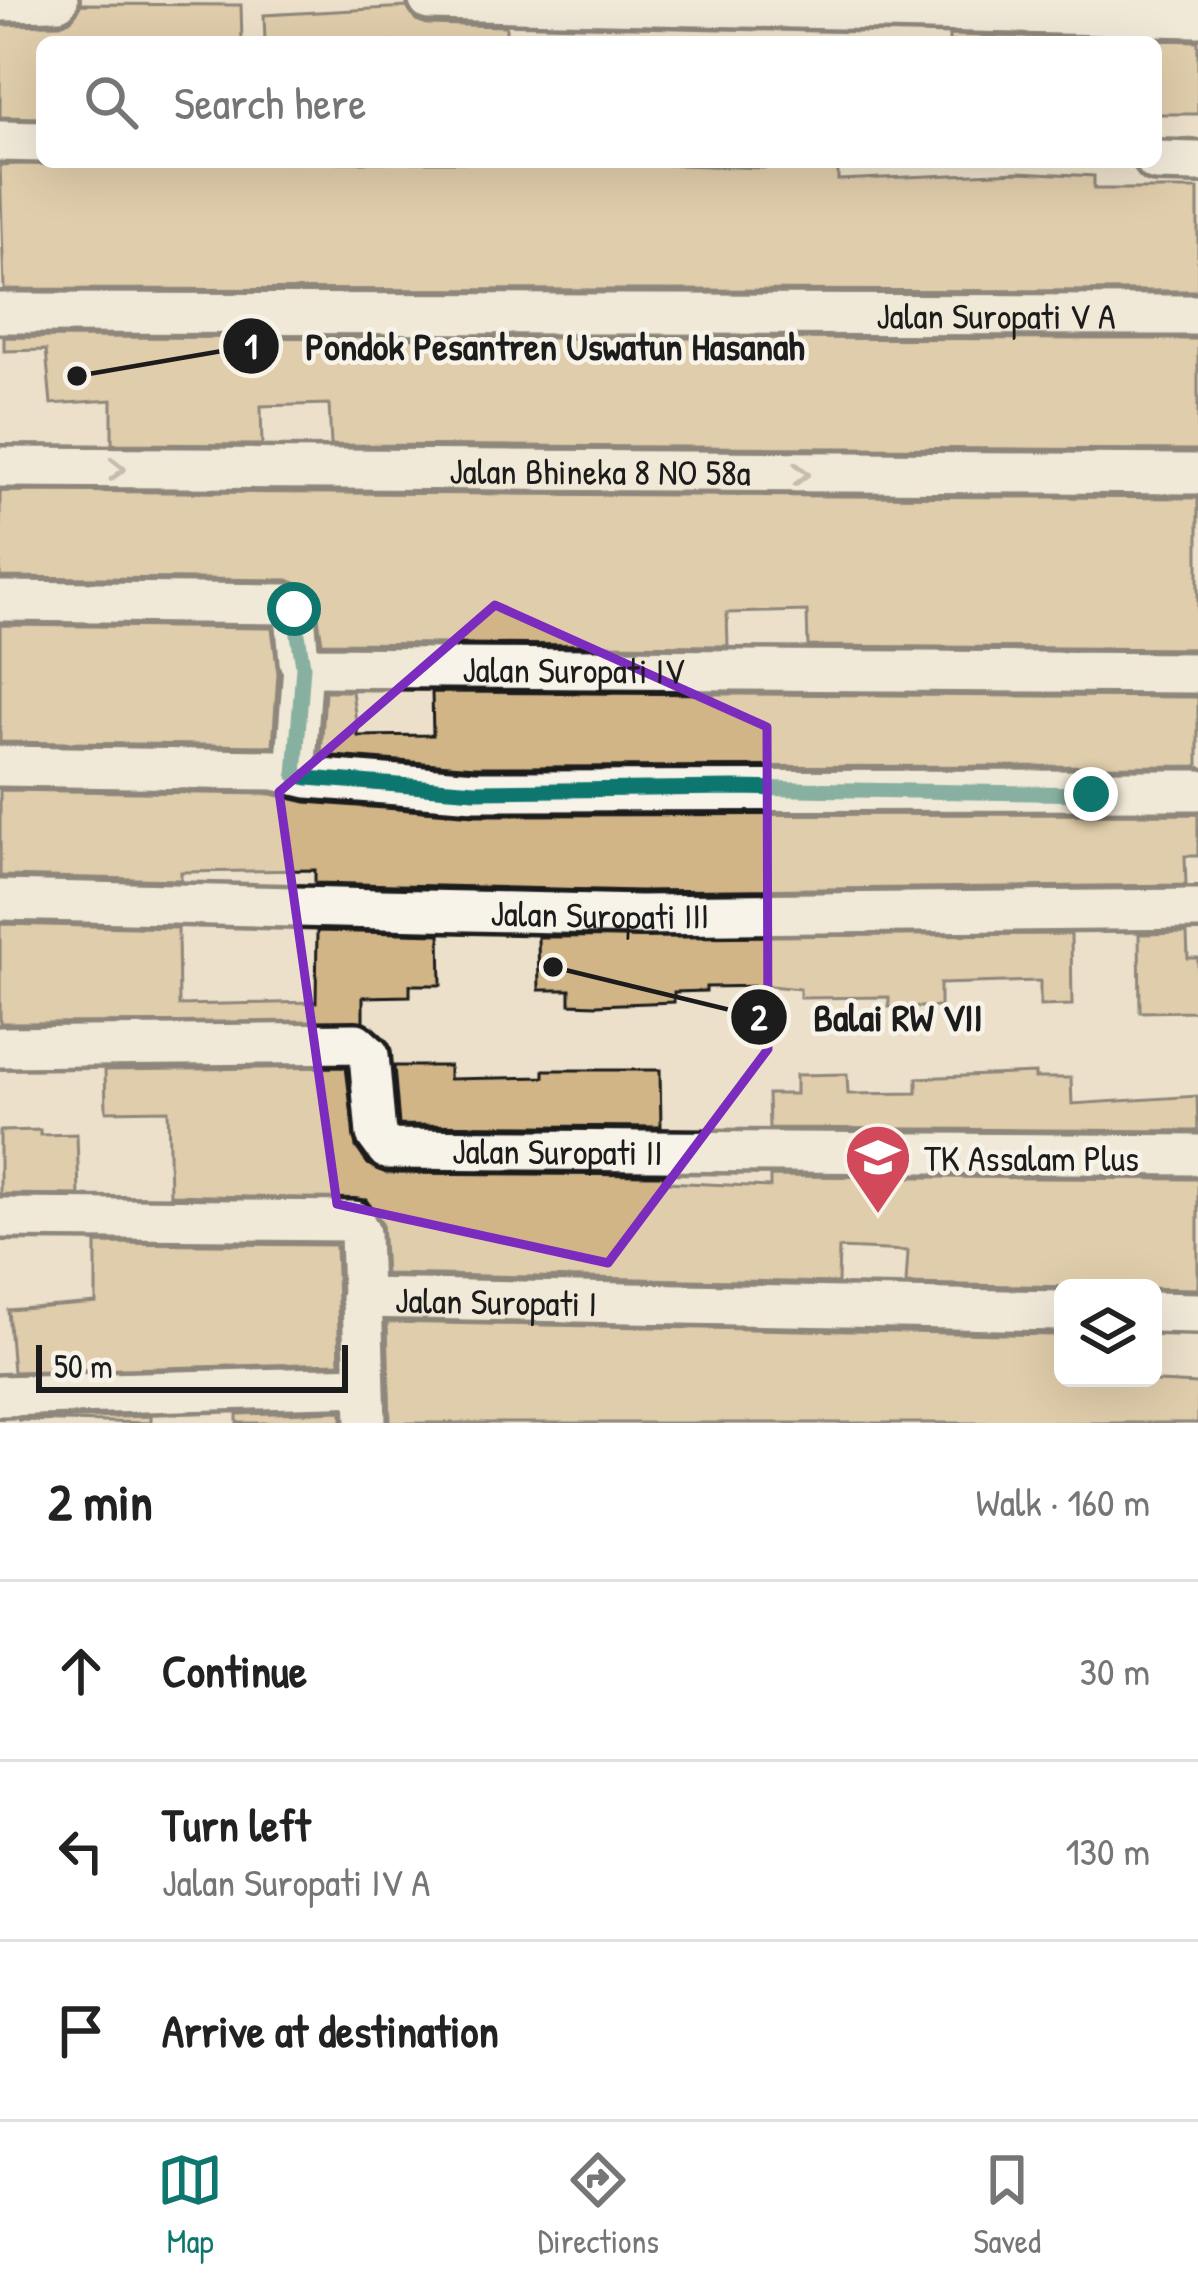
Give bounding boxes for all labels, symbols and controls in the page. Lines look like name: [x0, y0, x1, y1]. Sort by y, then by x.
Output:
search box: [36, 36, 1162, 168]
icon: search: [78, 69, 144, 135]
text: Search here: [174, 72, 366, 133]
street label: Jalan Suropati V A: [876, 290, 1116, 339]
callout: Pondok Pesantren Uswatun Hasanah: [221, 309, 828, 384]
text: Pondok Pesantren Uswatun Hasanah: [305, 319, 805, 372]
text: 1: [244, 321, 258, 370]
street label: Jalan Bhineka 8 NO 58a: [449, 445, 751, 496]
one-way arrow: [108, 455, 127, 481]
one-way arrow: [793, 461, 811, 487]
route start: [267, 582, 321, 636]
street label: Jalan Suropati IV: [462, 644, 685, 694]
route end: [1064, 767, 1118, 821]
street label: Jalan Suropati III: [490, 887, 709, 940]
callout: Balai RW VII: [729, 980, 1006, 1055]
text: Balai RW VII: [813, 990, 983, 1043]
text: 2: [751, 992, 768, 1041]
school or university icon: TK Assalam Plus: [843, 1122, 913, 1216]
street label: Jalan Suropati II: [452, 1125, 663, 1176]
place label: TK Assalam Plus: [924, 1133, 1139, 1182]
street label: Jalan Suropati I: [395, 1274, 597, 1327]
map controls: [1054, 1279, 1162, 1387]
button: layers: [1054, 1279, 1162, 1387]
scale bar: [36, 1339, 348, 1392]
text: 50 m: [54, 1344, 113, 1388]
text: 2 min: [48, 1467, 153, 1536]
text: Walk · 160 m: [976, 1475, 1150, 1528]
icon: ahead: [48, 1638, 114, 1704]
text: Continue: [162, 1640, 307, 1701]
text: 30 m: [1080, 1644, 1150, 1697]
text: Turn left: [162, 1794, 311, 1855]
icon: left: [48, 1818, 114, 1884]
text: 130 m: [1065, 1824, 1150, 1877]
text: Jalan Suropati IV A: [162, 1855, 430, 1908]
icon: arrive: [48, 1998, 114, 2064]
text: Arrive at destination: [162, 2000, 499, 2061]
tab: Map: [157, 2147, 223, 2263]
tab: Directions: [538, 2147, 659, 2263]
tab: Saved: [973, 2147, 1041, 2263]

